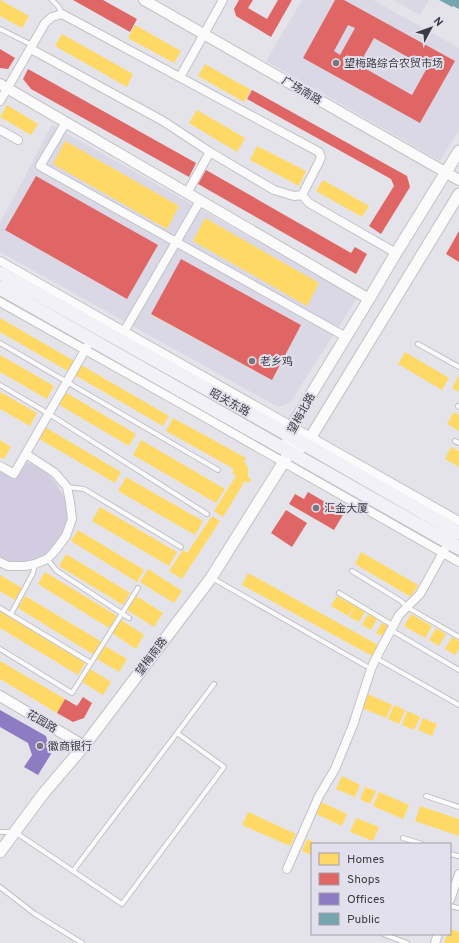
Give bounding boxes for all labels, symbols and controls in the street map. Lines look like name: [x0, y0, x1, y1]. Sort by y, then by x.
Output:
north arrow: [411, 8, 451, 48]
text: N: [430, 15, 446, 30]
place label: 望梅路综合农贸市场: [344, 57, 443, 71]
marker: 望梅路综合农贸市场: [331, 58, 341, 68]
street label: 广场南路: [279, 74, 324, 108]
place label: 老乡鸡: [260, 355, 293, 369]
marker: 老乡鸡: [247, 356, 257, 366]
street label: 昭关东路: [207, 386, 252, 420]
street label: 望梅北路: [285, 391, 319, 436]
place label: 汇金大厦: [324, 502, 368, 516]
marker: 汇金大厦: [311, 503, 321, 513]
street label: 望梅南路: [133, 635, 171, 678]
street label: 花园路: [24, 707, 59, 736]
place label: 徽商银行: [48, 740, 92, 754]
marker: 徽商银行: [35, 741, 45, 751]
legend: [311, 843, 451, 935]
text: Homes: [347, 852, 384, 868]
text: Shops: [347, 872, 380, 888]
text: Offices: [347, 892, 385, 908]
text: Public: [347, 912, 380, 928]

